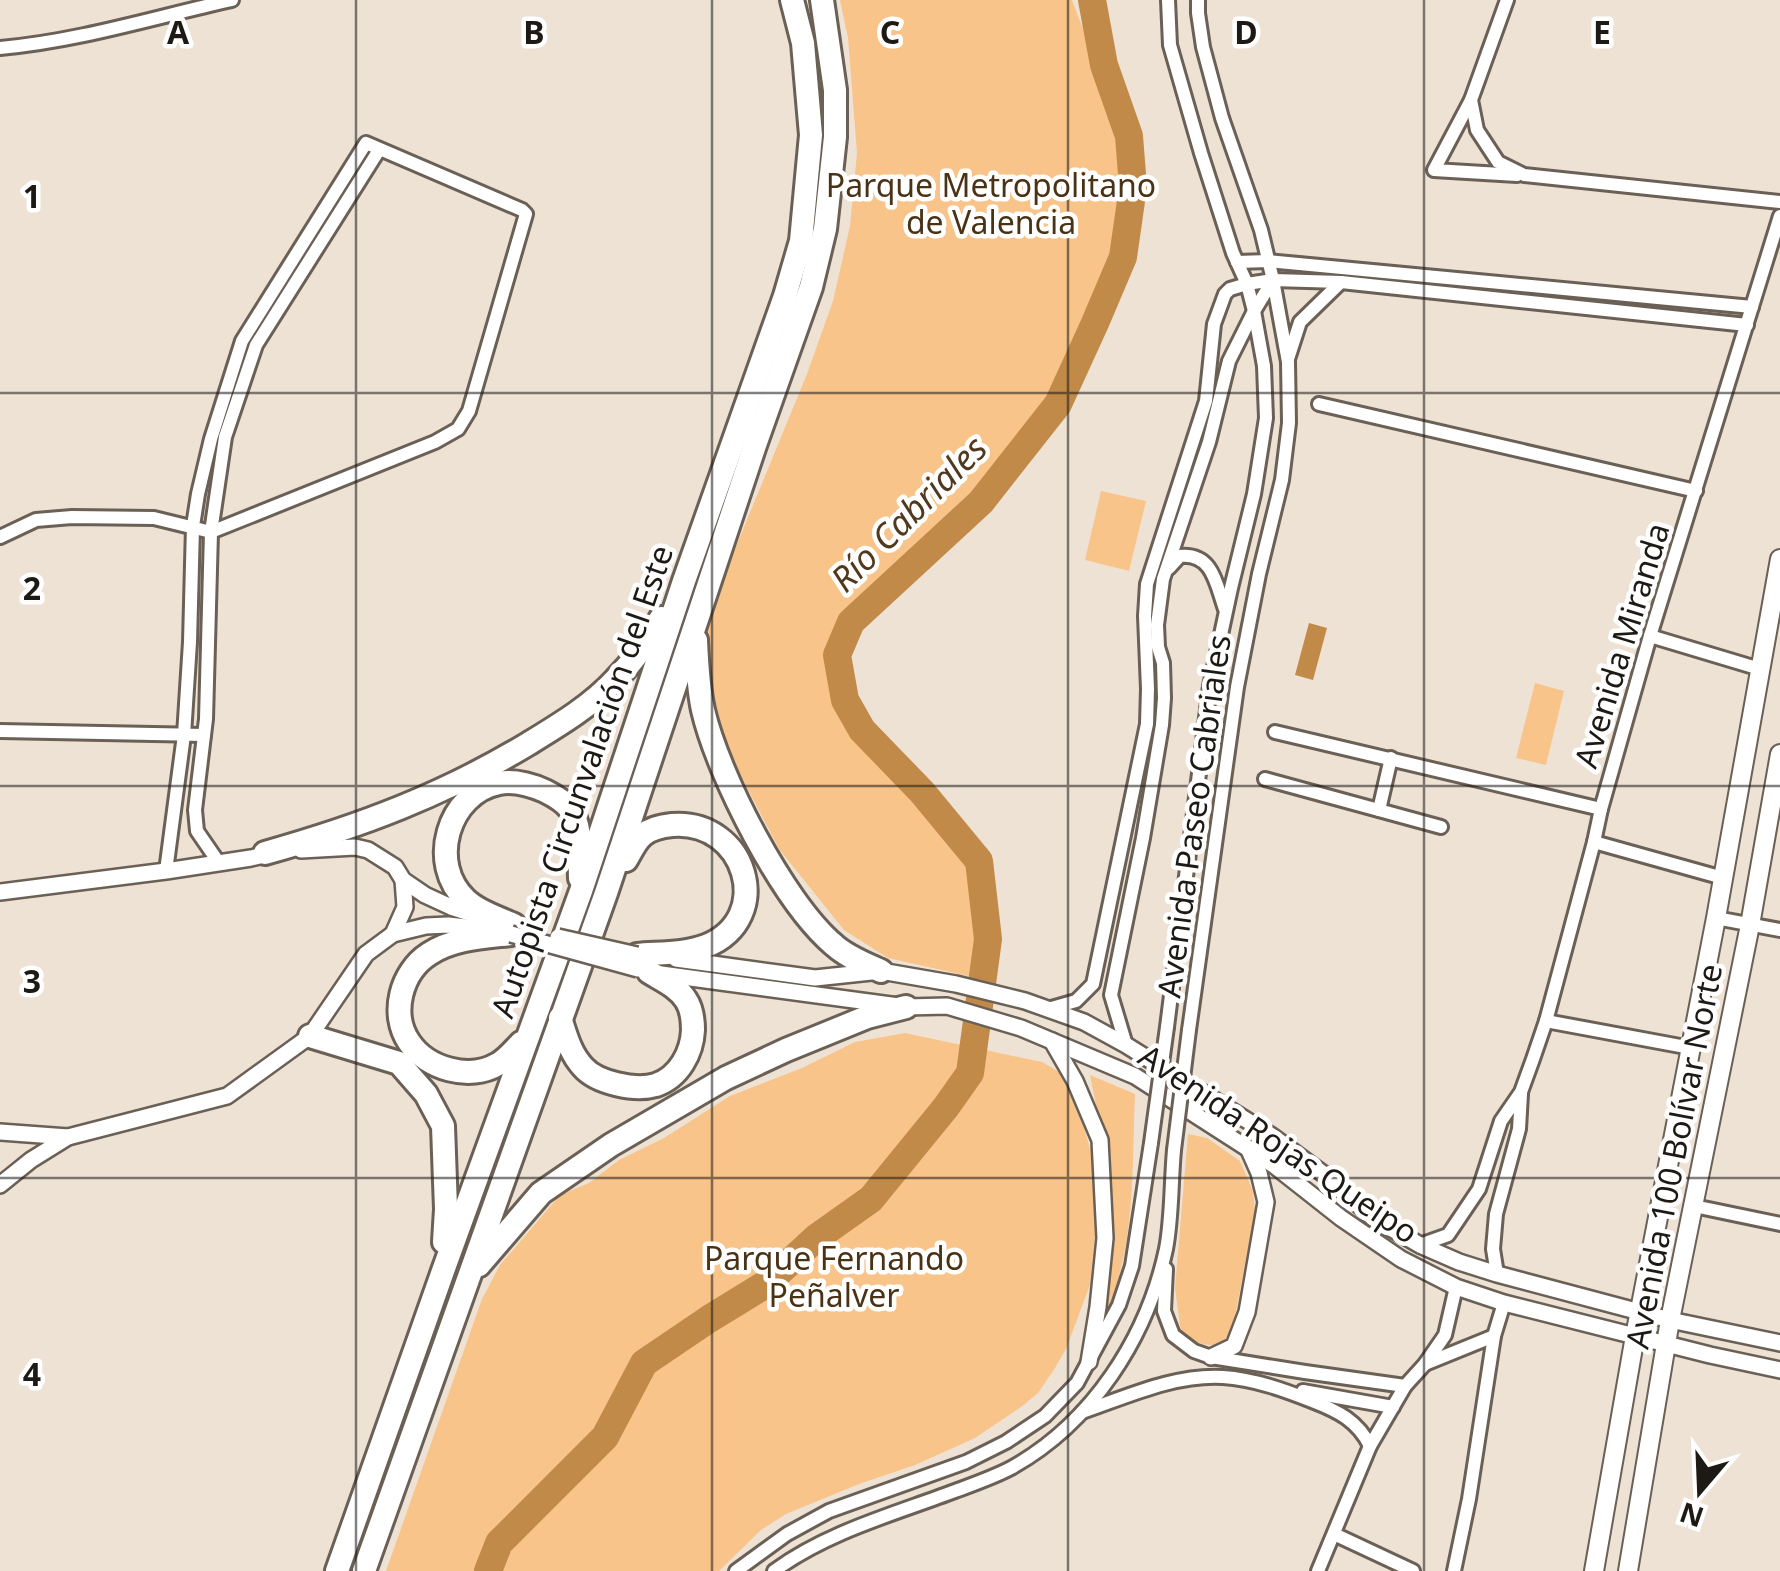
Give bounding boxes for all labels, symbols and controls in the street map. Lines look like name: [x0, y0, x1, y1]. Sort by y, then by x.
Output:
text: A: [167, 10, 190, 53]
text: B: [523, 10, 545, 53]
text: C: [880, 10, 900, 53]
text: D: [1234, 10, 1258, 53]
text: E: [1593, 10, 1611, 53]
park label: Parque Metropolitano de Valencia: [826, 163, 1156, 243]
text: 1: [23, 174, 41, 217]
water label: Río Cabriales: [820, 425, 996, 601]
street label: Avenida Miranda: [1563, 517, 1679, 773]
street label: Autopista Circunvalación del Este: [480, 539, 682, 1023]
text: 2: [23, 566, 41, 609]
street label: Avenida Paseo Cabriales: [1146, 632, 1240, 1000]
text: 3: [23, 959, 41, 1002]
street label: Avenida 100 Bolívar Norte: [1615, 960, 1731, 1352]
street label: Avenida Rojas Queipo: [1131, 1033, 1427, 1253]
park label: Parque Fernando Peñalver: [704, 1236, 964, 1316]
text: 4: [23, 1352, 41, 1395]
north arrow: [1650, 1441, 1750, 1541]
text: N: [1675, 1494, 1708, 1537]

